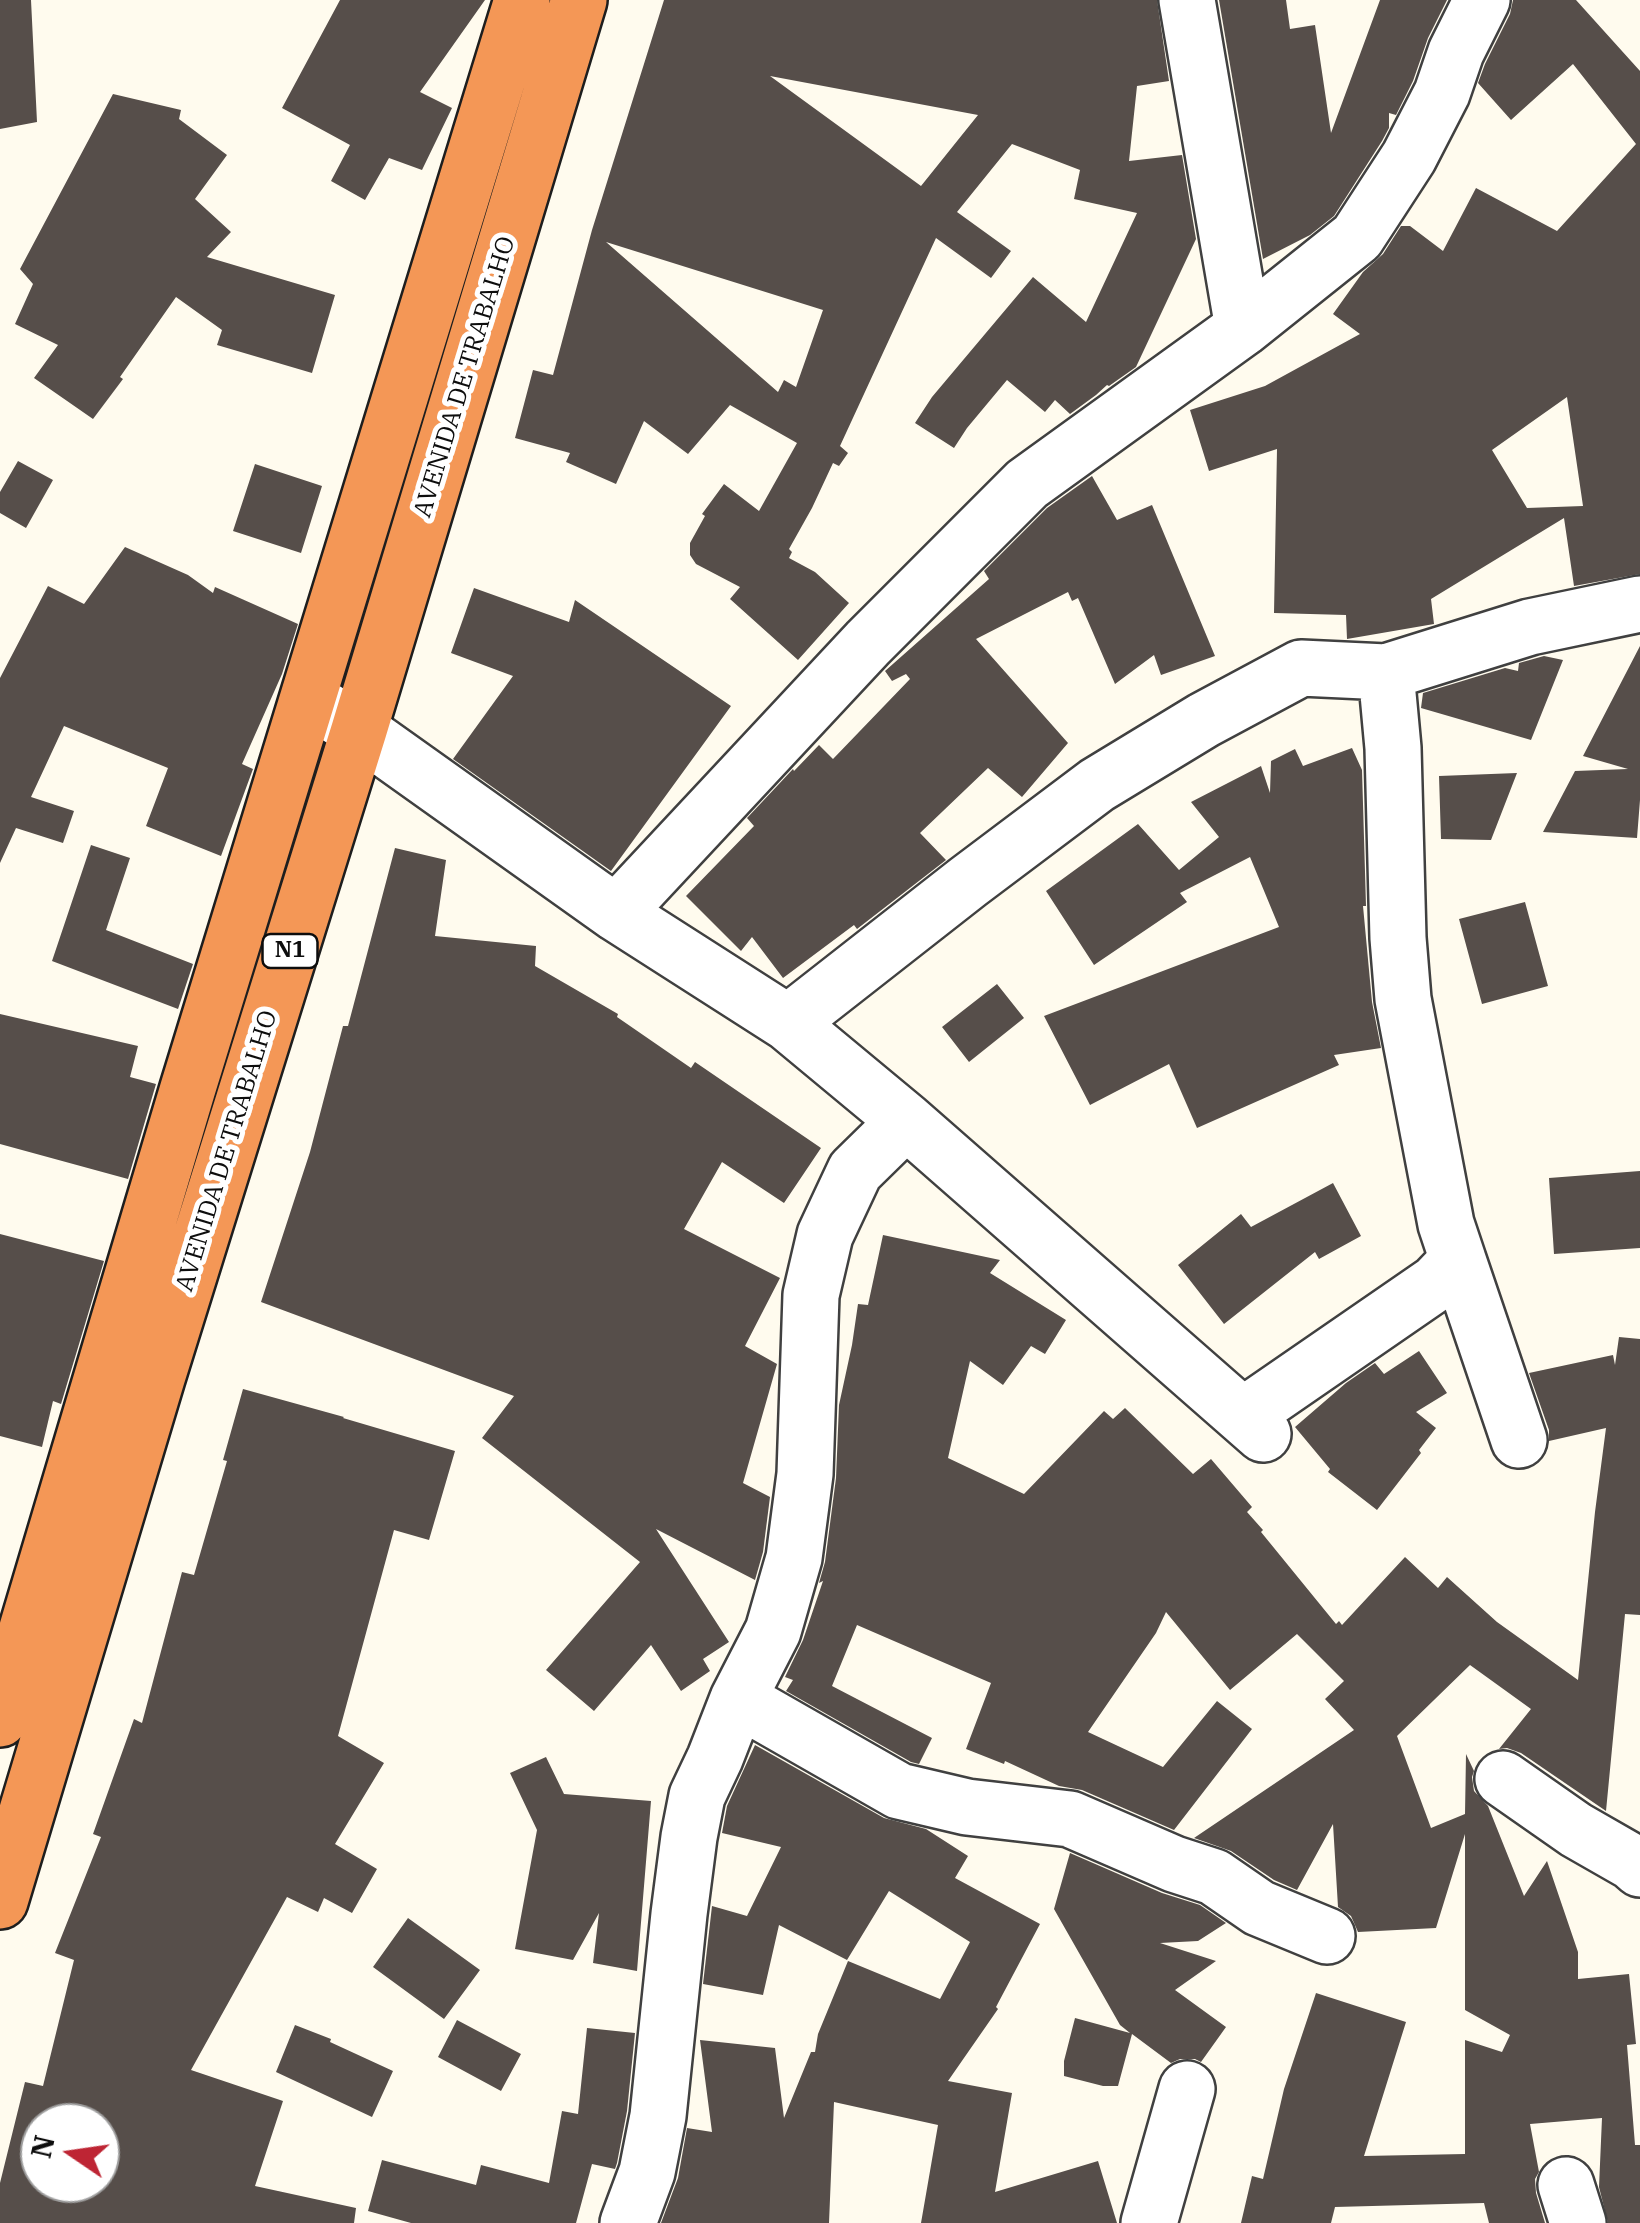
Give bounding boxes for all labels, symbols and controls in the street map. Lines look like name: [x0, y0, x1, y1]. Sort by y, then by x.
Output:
street label: AVENIDA DE TRABALHO: [408, 233, 522, 521]
road number: N1: [262, 934, 318, 968]
street label: AVENIDA DE TRABALHO: [170, 1007, 284, 1295]
north arrow: [20, 2103, 120, 2203]
text: N: [22, 2132, 63, 2162]

